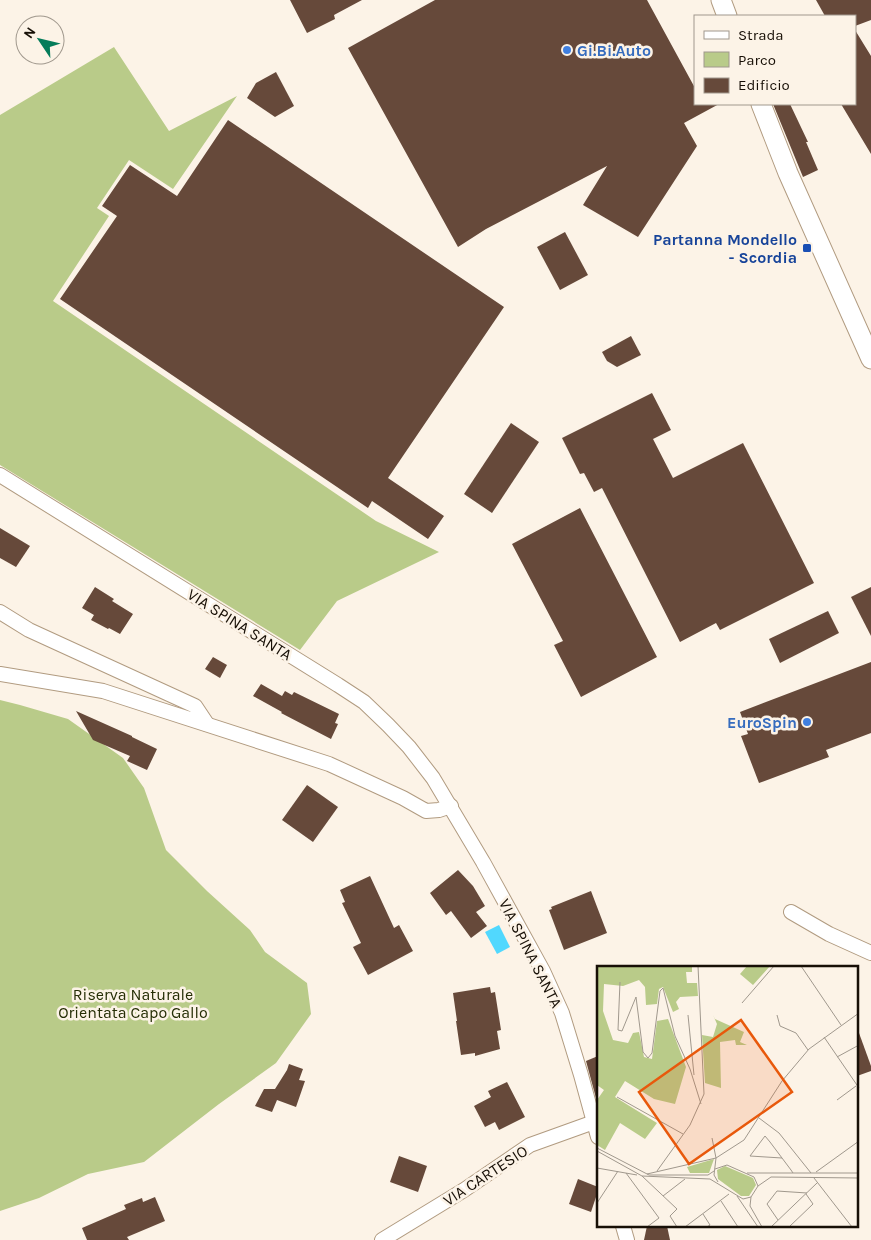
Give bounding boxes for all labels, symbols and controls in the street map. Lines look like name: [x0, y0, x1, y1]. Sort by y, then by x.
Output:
north arrow: [15, 15, 65, 65]
legend: [694, 15, 856, 105]
text: N: [20, 24, 40, 42]
text: Strada: [738, 26, 784, 44]
place label: Gi.Bi.Auto: [577, 41, 651, 60]
marker: Gi.Bi.Auto: [561, 44, 573, 56]
text: Parco: [738, 51, 776, 69]
text: Edificio: [738, 76, 790, 94]
place label: Partanna Mondello - Scordia: [653, 230, 797, 267]
marker: Partanna Mondello - Scordia: [801, 242, 813, 254]
street label: VIA SPINA SANTA: [184, 585, 296, 664]
place label: EuroSpin: [727, 713, 797, 732]
marker: EuroSpin: [801, 716, 813, 728]
street label: VIA SPINA SANTA: [495, 896, 566, 1011]
inset map: [597, 966, 858, 1228]
park label: Riserva Naturale Orientata Capo Gallo: [58, 985, 208, 1022]
street label: VIA CARTESIO: [440, 1141, 531, 1210]

